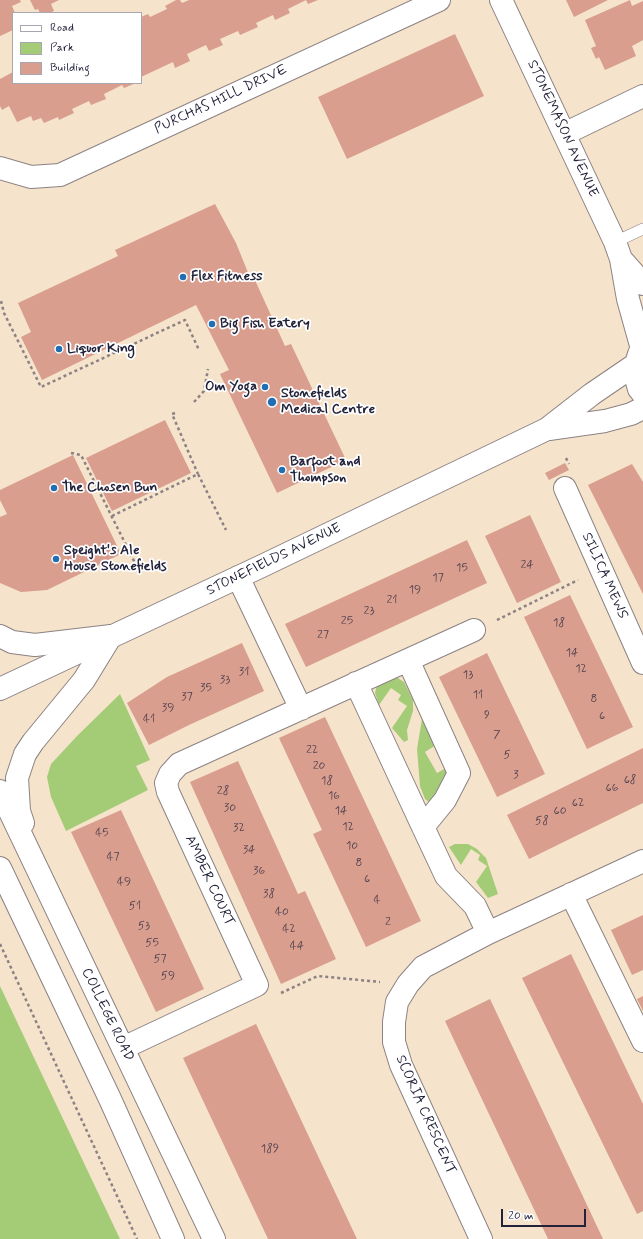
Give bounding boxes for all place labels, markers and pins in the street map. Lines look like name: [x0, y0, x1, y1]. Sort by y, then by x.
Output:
place label: Flex Fitness: [191, 269, 262, 285]
marker: Flex Fitness: [178, 272, 188, 282]
place label: Big Fish Eatery: [220, 316, 310, 332]
marker: Big Fish Eatery: [207, 319, 217, 329]
place label: Liquor King: [67, 341, 135, 357]
marker: Liquor King: [54, 344, 64, 354]
place label: Om Yoga: [205, 379, 257, 395]
marker: Om Yoga: [260, 382, 270, 392]
place label: Stonefields Medical Centre: [281, 386, 375, 418]
marker: Stonefields Medical Centre: [266, 396, 278, 408]
place label: Barfoot and Thompson: [290, 454, 361, 486]
marker: Barfoot and Thompson: [277, 465, 287, 475]
place label: The Chosen Bun: [62, 480, 157, 496]
marker: The Chosen Bun: [49, 483, 59, 493]
place label: Speight's Ale House Stonefields: [64, 543, 167, 576]
marker: Speight's Ale House Stonefields: [51, 554, 61, 564]

